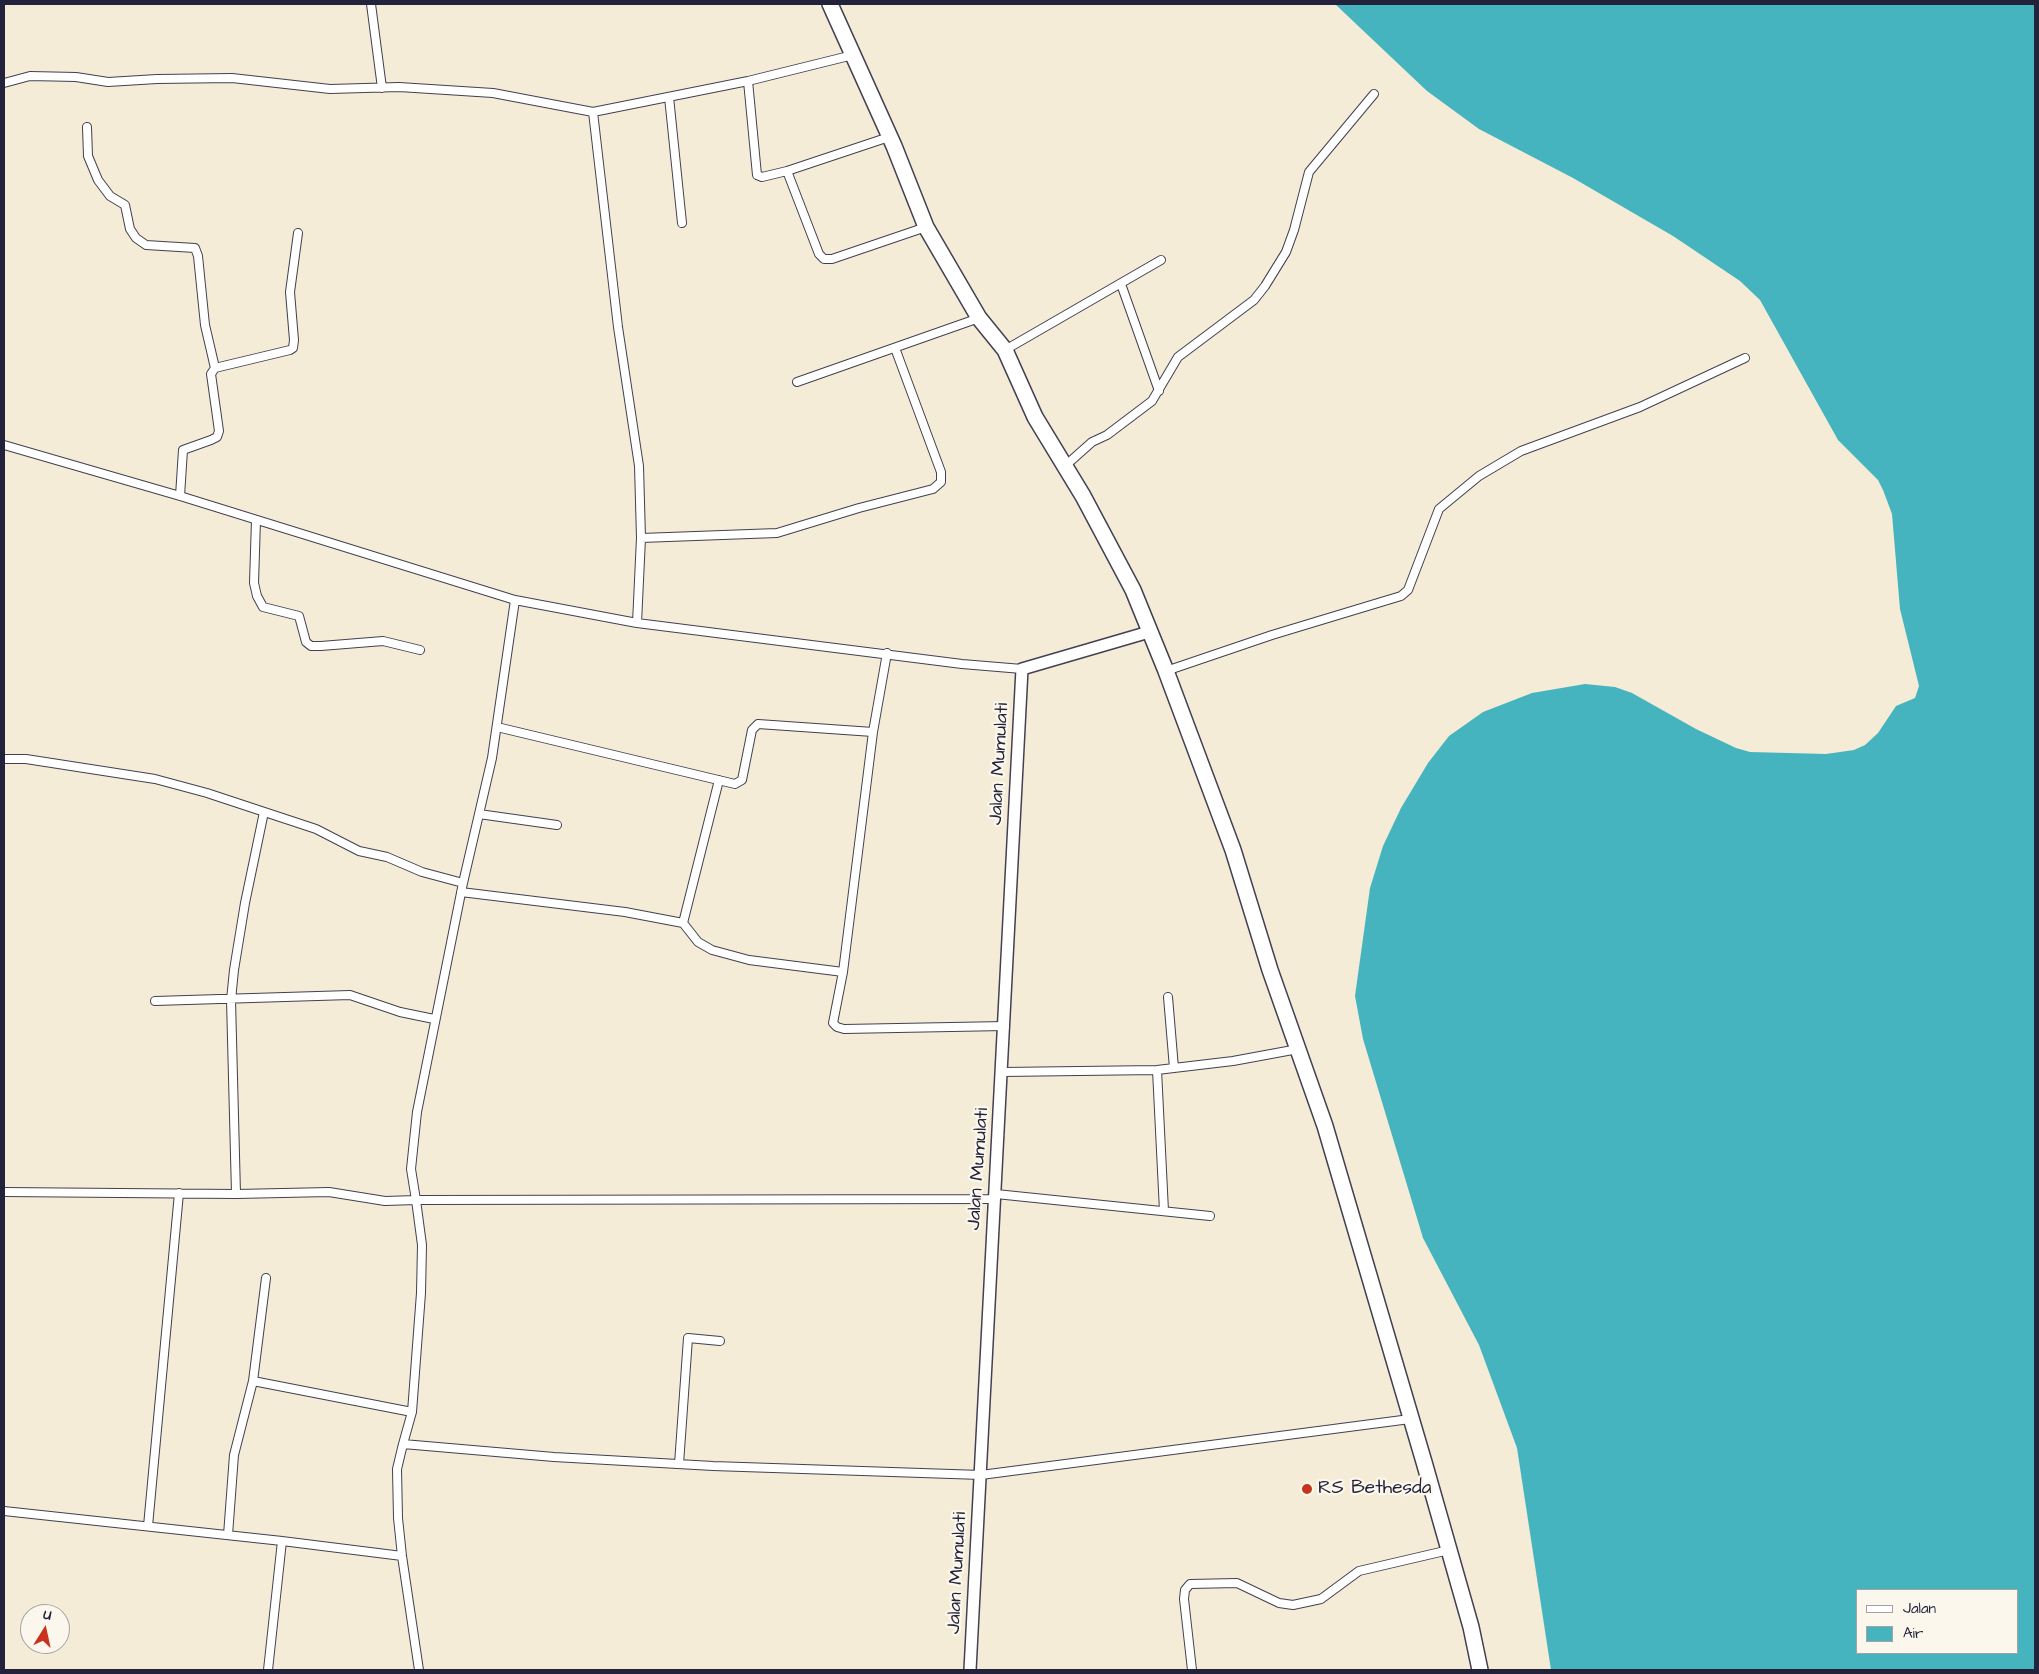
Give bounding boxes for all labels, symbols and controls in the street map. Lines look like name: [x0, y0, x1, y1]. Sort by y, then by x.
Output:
street label: Jalan Mumulati: [985, 702, 1015, 826]
street label: Jalan Mumulati: [963, 1107, 995, 1231]
place label: RS Bethesda: [1318, 1478, 1431, 1500]
marker: RS Bethesda: [1300, 1482, 1314, 1496]
street label: Jalan Mumulati: [943, 1511, 973, 1635]
legend: [1856, 1589, 2019, 1654]
text: Jalan: [1903, 1598, 1936, 1619]
north arrow: [20, 1604, 70, 1654]
text: U: [42, 1605, 53, 1626]
text: Air: [1903, 1623, 1923, 1644]

